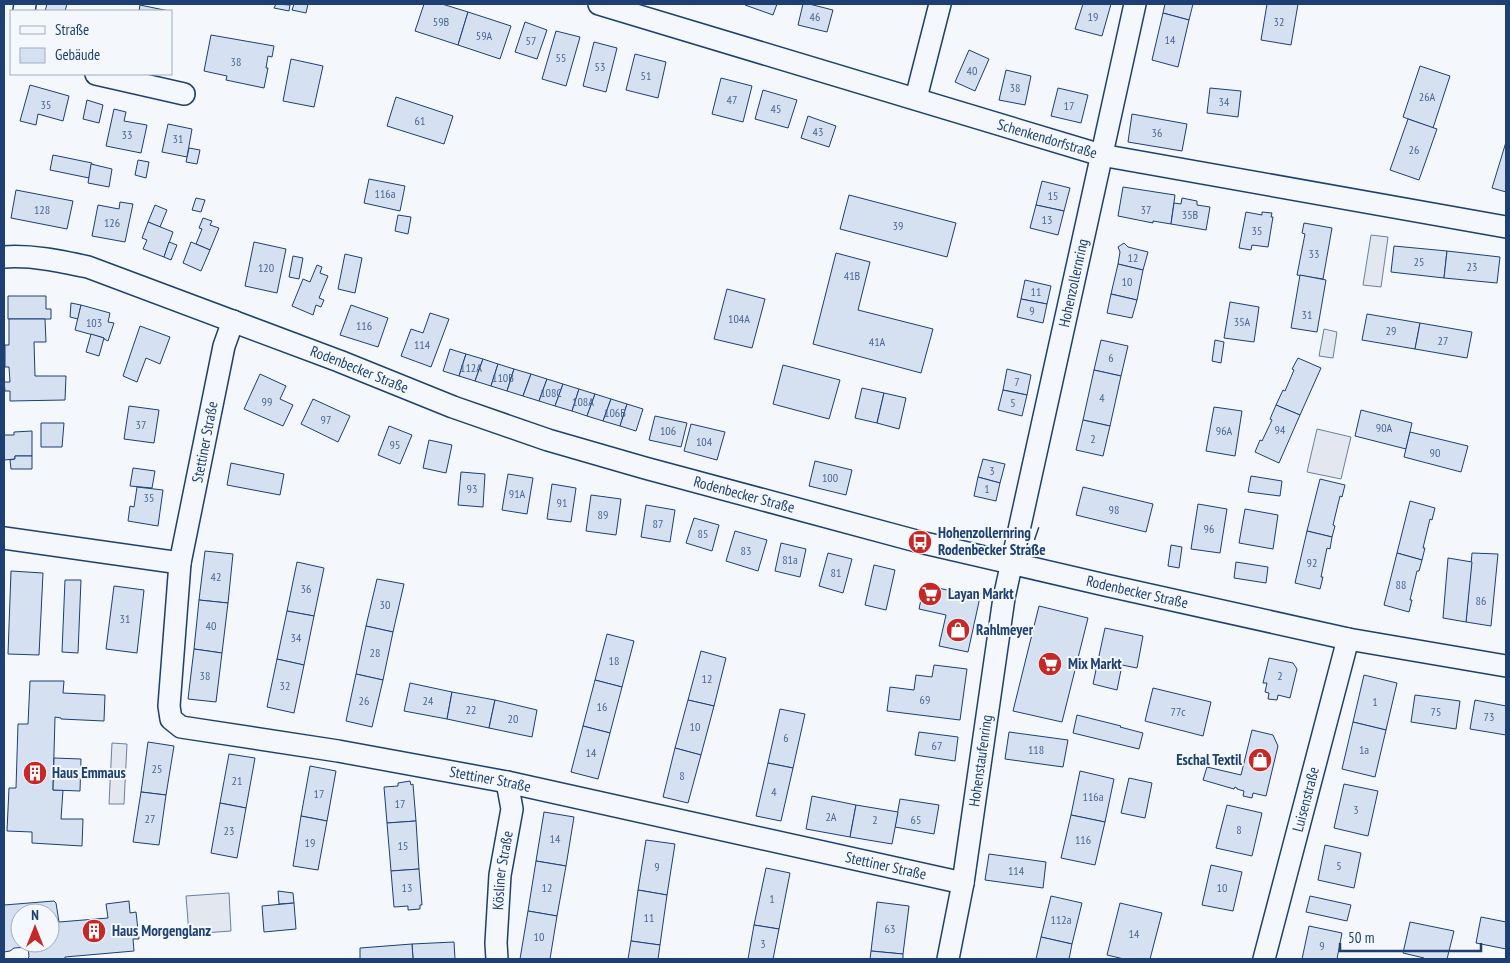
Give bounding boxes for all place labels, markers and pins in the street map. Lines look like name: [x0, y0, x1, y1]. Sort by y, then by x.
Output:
place label: Hohenzollernring / Rodenbecker Straße: [938, 523, 1046, 559]
bus stop icon: Hohenzollernring / Rodenbecker Straße: [907, 529, 933, 555]
supermarket icon: Layan Markt: [917, 581, 943, 607]
place label: Layan Markt: [948, 584, 1014, 603]
shop icon: Rahlmeyer: [945, 617, 971, 643]
place label: Rahlmeyer: [976, 620, 1034, 639]
supermarket icon: Mix Markt: [1037, 651, 1063, 677]
place label: Mix Markt: [1068, 654, 1122, 673]
shop icon: Eschal Textil: [1247, 747, 1273, 773]
place label: Eschal Textil: [1176, 750, 1242, 769]
building icon: Haus Emmaus: [22, 760, 48, 786]
place label: Haus Emmaus: [52, 763, 126, 782]
building icon: Haus Morgenglanz: [81, 918, 107, 944]
place label: Haus Morgenglanz: [112, 921, 211, 940]

